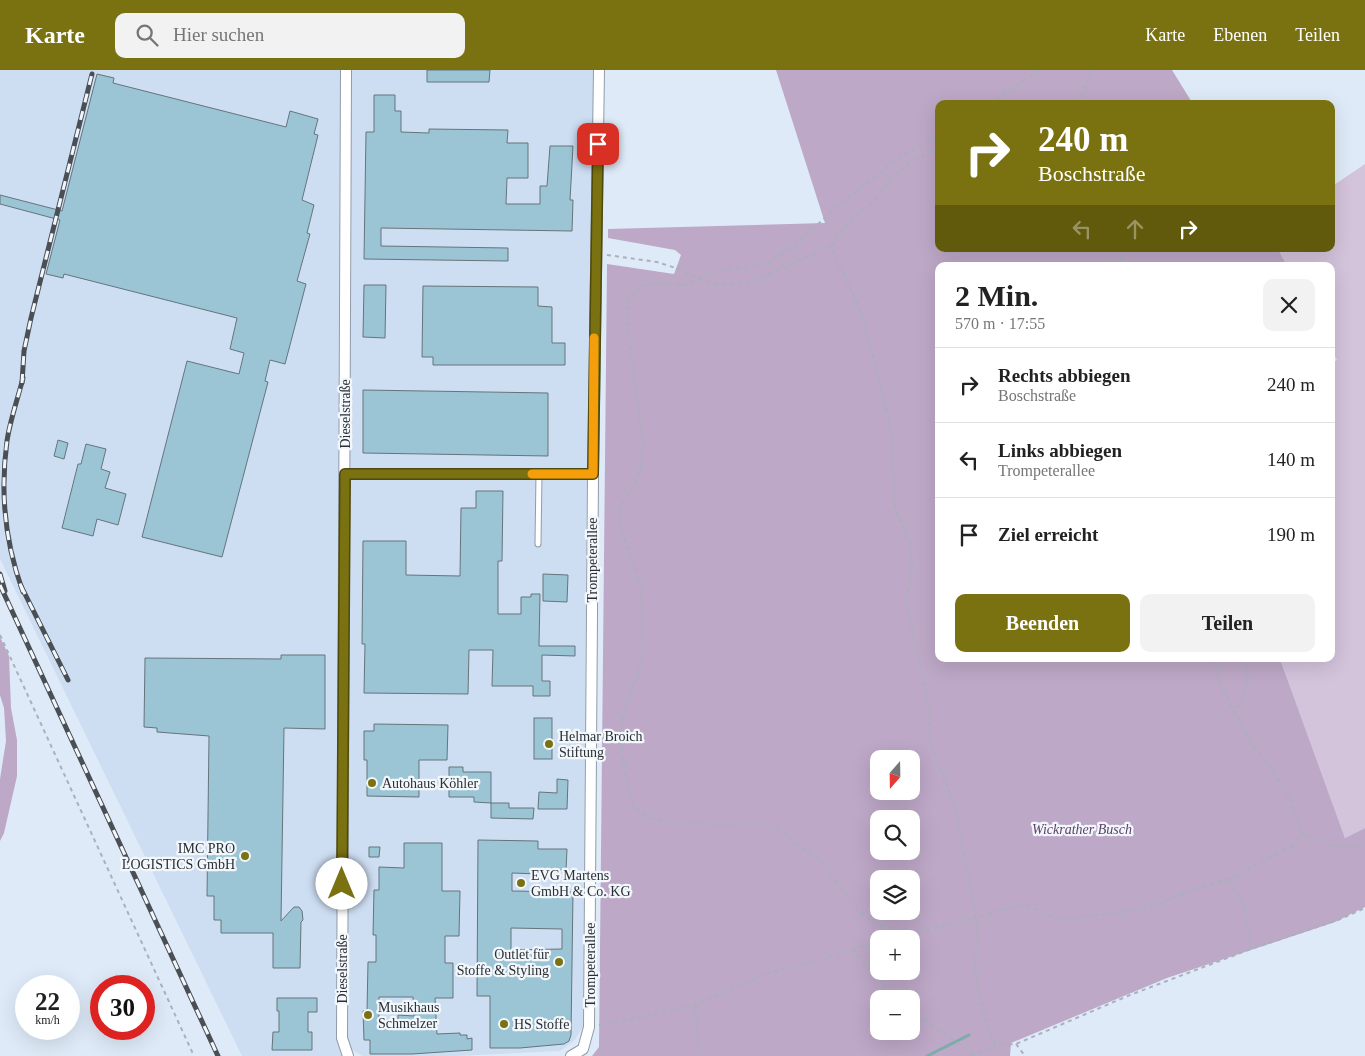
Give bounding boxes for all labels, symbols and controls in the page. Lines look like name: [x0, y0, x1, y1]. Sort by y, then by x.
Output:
search box: [115, 13, 465, 58]
icon: search: [133, 21, 161, 49]
text: Karte: [25, 22, 85, 48]
text: Hier suchen: [173, 24, 264, 45]
text: Karte: [1145, 25, 1185, 45]
text: Ebenen: [1213, 25, 1267, 45]
text: Teilen: [1295, 25, 1340, 45]
icon: right: [955, 120, 1020, 185]
text: 240 m: [1038, 120, 1128, 159]
pin: [577, 123, 619, 165]
icon: arrive: [584, 130, 612, 158]
text: Boschstraße: [1038, 161, 1146, 186]
icon: left: [1068, 215, 1096, 243]
icon: ahead: [1121, 215, 1149, 243]
icon: right: [1174, 215, 1202, 243]
text: 2 Min.: [955, 279, 1038, 312]
button: close: [1263, 279, 1315, 331]
text: 570 m · 17:55: [955, 315, 1045, 332]
text: Rechts abbiegen: [998, 365, 1130, 386]
icon: right: [955, 371, 983, 399]
text: 240 m: [1267, 374, 1315, 395]
street label: Dieselstraße: [338, 379, 353, 449]
text: Boschstraße: [998, 387, 1076, 404]
text: Links abbiegen: [998, 440, 1122, 461]
icon: left: [955, 446, 983, 474]
text: 140 m: [1267, 449, 1315, 470]
text: Trompeterallee: [998, 462, 1095, 479]
street label: Trompeterallee: [585, 517, 600, 603]
icon: arrive: [955, 521, 983, 549]
text: Ziel erreicht: [998, 524, 1098, 545]
text: 190 m: [1267, 524, 1315, 545]
button: Beenden: [955, 594, 1130, 652]
button: Teilen: [1140, 594, 1315, 652]
place label: Helmar Broich Stiftung: [559, 729, 643, 760]
marker: Helmar Broich Stiftung: [543, 738, 555, 750]
north arrow: [870, 750, 920, 800]
map controls: [870, 750, 920, 1040]
place label: Autohaus Köhler: [382, 776, 478, 791]
marker: Autohaus Köhler: [366, 777, 378, 789]
button: search: [870, 810, 920, 860]
park label: Wickrather Busch: [1032, 822, 1132, 837]
place label: IMC PRO LOGISTICS GmbH: [122, 841, 235, 872]
marker: IMC PRO LOGISTICS GmbH: [239, 850, 251, 862]
position arrow: [315, 857, 367, 909]
place label: EVG Martens GmbH & Co. KG: [531, 868, 631, 899]
button: layers: [870, 870, 920, 920]
marker: EVG Martens GmbH & Co. KG: [515, 877, 527, 889]
street label: Trompeterallee: [583, 922, 598, 1008]
button: +: [870, 930, 920, 980]
street label: Dieselstraße: [335, 934, 350, 1004]
place label: Outlet für Stoffe & Styling: [457, 947, 549, 978]
marker: Outlet für Stoffe & Styling: [553, 956, 565, 968]
speed limit sign: 30: [90, 975, 155, 1040]
text: 22: [35, 988, 60, 1015]
button: −: [870, 990, 920, 1040]
place label: Musikhaus Schmelzer: [378, 1000, 439, 1031]
marker: Musikhaus Schmelzer: [362, 1009, 374, 1021]
text: km/h: [35, 1013, 60, 1027]
place label: HS Stoffe: [514, 1017, 569, 1032]
marker: HS Stoffe: [498, 1018, 510, 1030]

